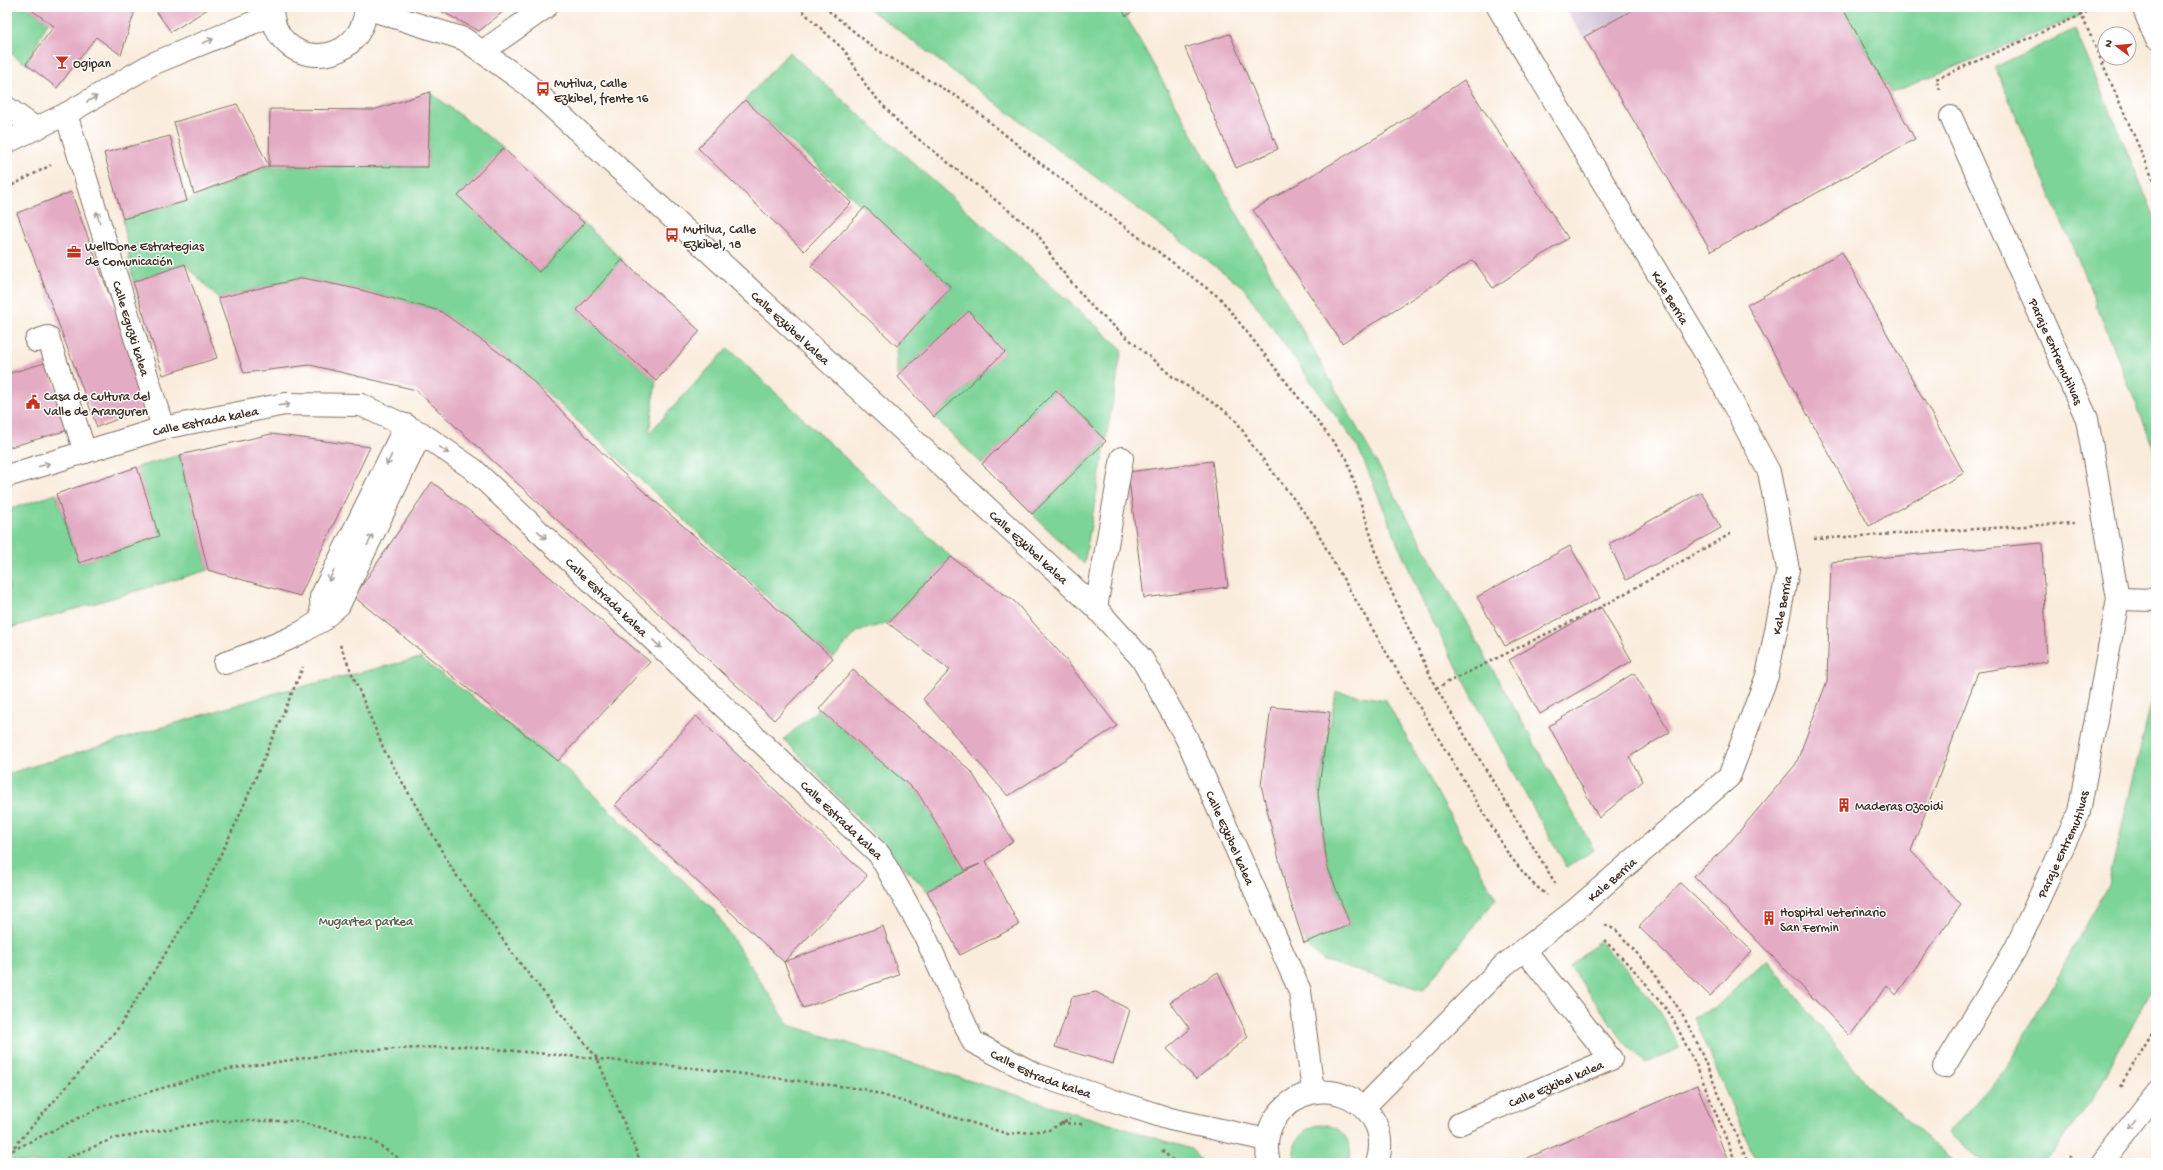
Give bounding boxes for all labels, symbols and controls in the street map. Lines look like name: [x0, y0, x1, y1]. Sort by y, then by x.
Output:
north arrow: [2097, 26, 2137, 66]
one-way arrow: [201, 37, 213, 44]
text: N: [2103, 39, 2116, 49]
bar icon: Ogipan: [54, 54, 70, 70]
place label: Ogipan: [73, 57, 112, 72]
place label: Mutilva, Calle Ezkibel, frente 16: [554, 77, 649, 107]
bus stop icon: Mutilva, Calle Ezkibel, frente 16: [535, 81, 551, 97]
one-way arrow: [86, 94, 98, 102]
one-way arrow: [94, 210, 101, 223]
place label: Mutilva, Calle Ezkibel, 18: [683, 223, 756, 253]
bus stop icon: Mutilva, Calle Ezkibel, 18: [664, 227, 680, 243]
place label: WellDone Estrategias de Comunicación: [85, 240, 205, 270]
office icon: WellDone Estrategias de Comunicación: [66, 244, 82, 260]
street label: Kale Berria: [1647, 269, 1691, 328]
street label: Calle Eguzki kalea: [108, 279, 152, 379]
street label: Calle Ezkibel kalea: [747, 289, 832, 369]
street label: Paraje Entremutilvas: [2024, 296, 2085, 409]
place label: Casa de Cultura del Valle de Aranguren: [43, 390, 150, 420]
public building icon: Casa de Cultura del Valle de Aranguren: [25, 394, 41, 410]
one-way arrow: [277, 401, 290, 409]
street label: Calle Estrada kalea: [151, 404, 260, 441]
one-way arrow: [439, 446, 450, 454]
one-way arrow: [384, 453, 392, 465]
one-way arrow: [38, 461, 51, 468]
street label: Calle Ezkibel kalea: [985, 508, 1071, 589]
one-way arrow: [537, 530, 547, 540]
one-way arrow: [367, 534, 374, 546]
street label: Calle Estrada kalea: [561, 556, 650, 641]
one-way arrow: [327, 570, 334, 582]
street label: Kale Berria: [1770, 574, 1797, 636]
one-way arrow: [652, 639, 662, 648]
street label: Calle Estrada kalea: [796, 779, 885, 864]
street label: Calle Ezkibel kalea: [1201, 789, 1257, 889]
street label: Paraje Entremutilvas: [2035, 789, 2093, 902]
building icon: Maderas Ozcoidi: [1836, 797, 1852, 813]
place label: Maderas Ozcoidi: [1855, 800, 1943, 815]
street label: Kale Berria: [1585, 855, 1641, 906]
place label: Hospital veterinario San Fermin: [1780, 906, 1886, 936]
building icon: Hospital veterinario San Fermin: [1761, 910, 1777, 926]
park label: Mugartea parkea: [319, 915, 414, 930]
street label: Calle Estrada kalea: [987, 1047, 1093, 1103]
street label: Calle Ezkibel kalea: [1507, 1058, 1607, 1112]
one-way arrow: [2128, 1118, 2137, 1129]

